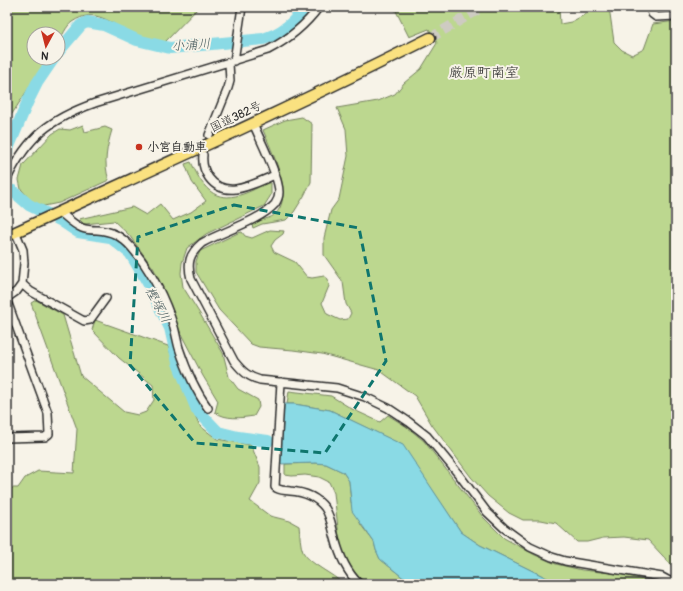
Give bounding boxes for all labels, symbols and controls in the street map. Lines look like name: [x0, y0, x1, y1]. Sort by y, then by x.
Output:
north arrow: [26, 26, 66, 66]
water label: 小浦川: [171, 36, 211, 54]
text: N: [40, 48, 49, 62]
district label: 厳原町南室: [449, 64, 519, 81]
street label: 国道382号: [208, 98, 264, 136]
place label: 小宮自動車: [147, 140, 207, 155]
marker: 小宮自動車: [134, 142, 144, 152]
water label: 樫塚川: [142, 284, 174, 326]

